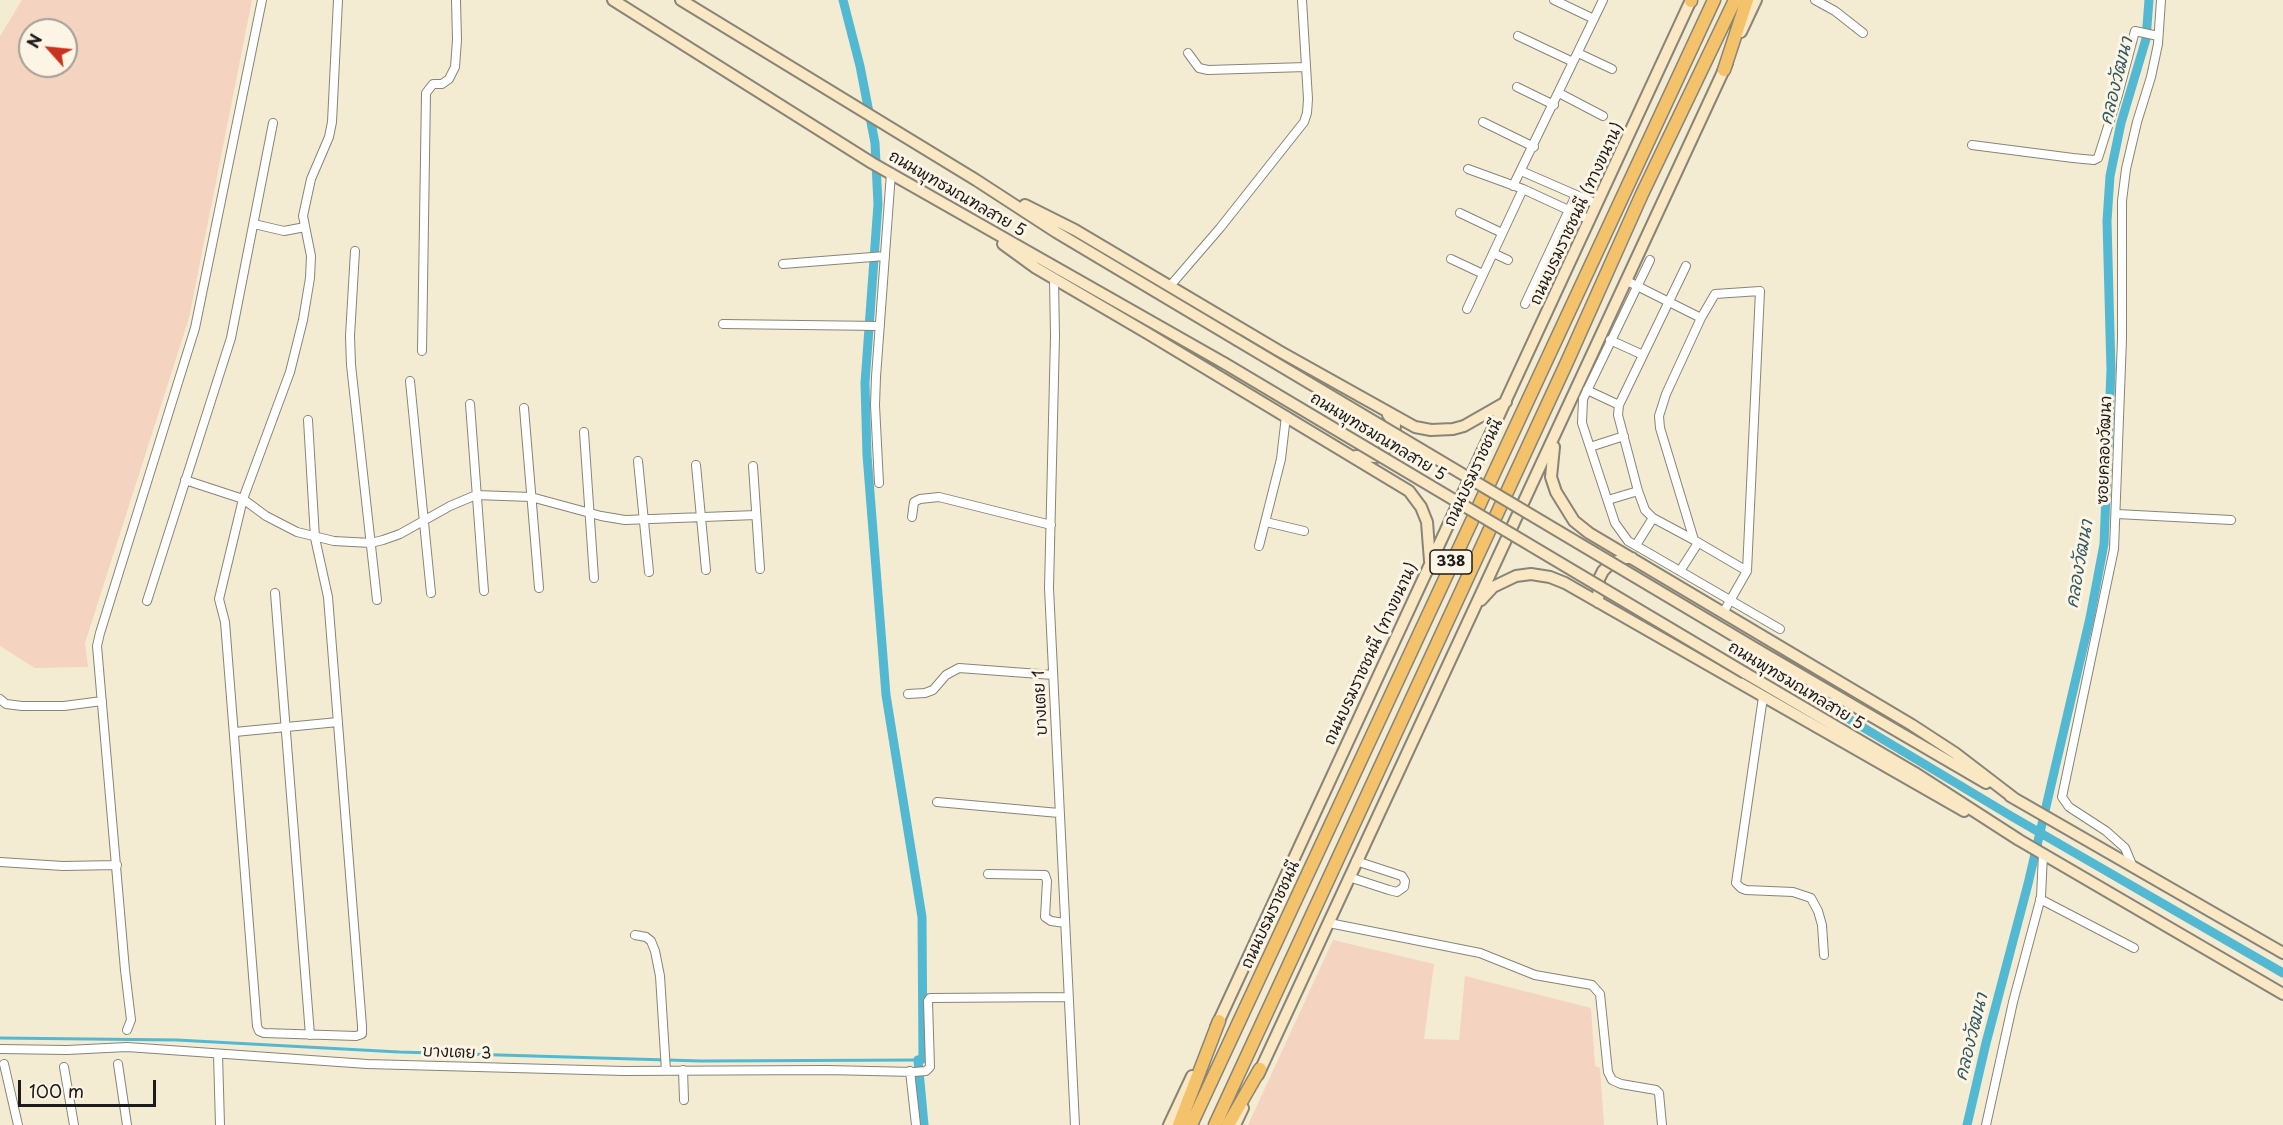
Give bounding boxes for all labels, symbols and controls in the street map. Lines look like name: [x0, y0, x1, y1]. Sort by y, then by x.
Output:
north arrow: [18, 18, 78, 78]
text: N: [20, 30, 47, 52]
water label: คลองวัฒนา: [2096, 35, 2138, 127]
street label: ถนนบรมราชชนนี (ทางขนาน): [1526, 120, 1628, 308]
street label: ถนนพุทธมณฑลสาย 5: [885, 147, 1029, 241]
street label: ถนนพุทธมณฑลสาย 5: [1307, 389, 1449, 485]
street label: ซอยคลองวัฒนา: [2094, 395, 2116, 505]
street label: ถนนบรมราชชนนี: [1441, 416, 1507, 530]
water label: คลองวัฒนา: [2062, 518, 2098, 610]
road number: 338: [1430, 550, 1472, 574]
street label: ถนนบรมราชชนนี (ทางขนาน): [1320, 560, 1422, 748]
street label: ถนนพุทธมณฑลสาย 5: [1725, 638, 1867, 734]
street label: บางเตย 1: [1030, 670, 1052, 736]
street label: ถนนบรมราชชนนี: [1238, 858, 1304, 972]
water label: คลองวัฒนา: [1951, 991, 1993, 1083]
street label: บางเตย 3: [422, 1042, 492, 1064]
scale bar: [21, 1068, 159, 1106]
text: 100 m: [29, 1077, 84, 1104]

